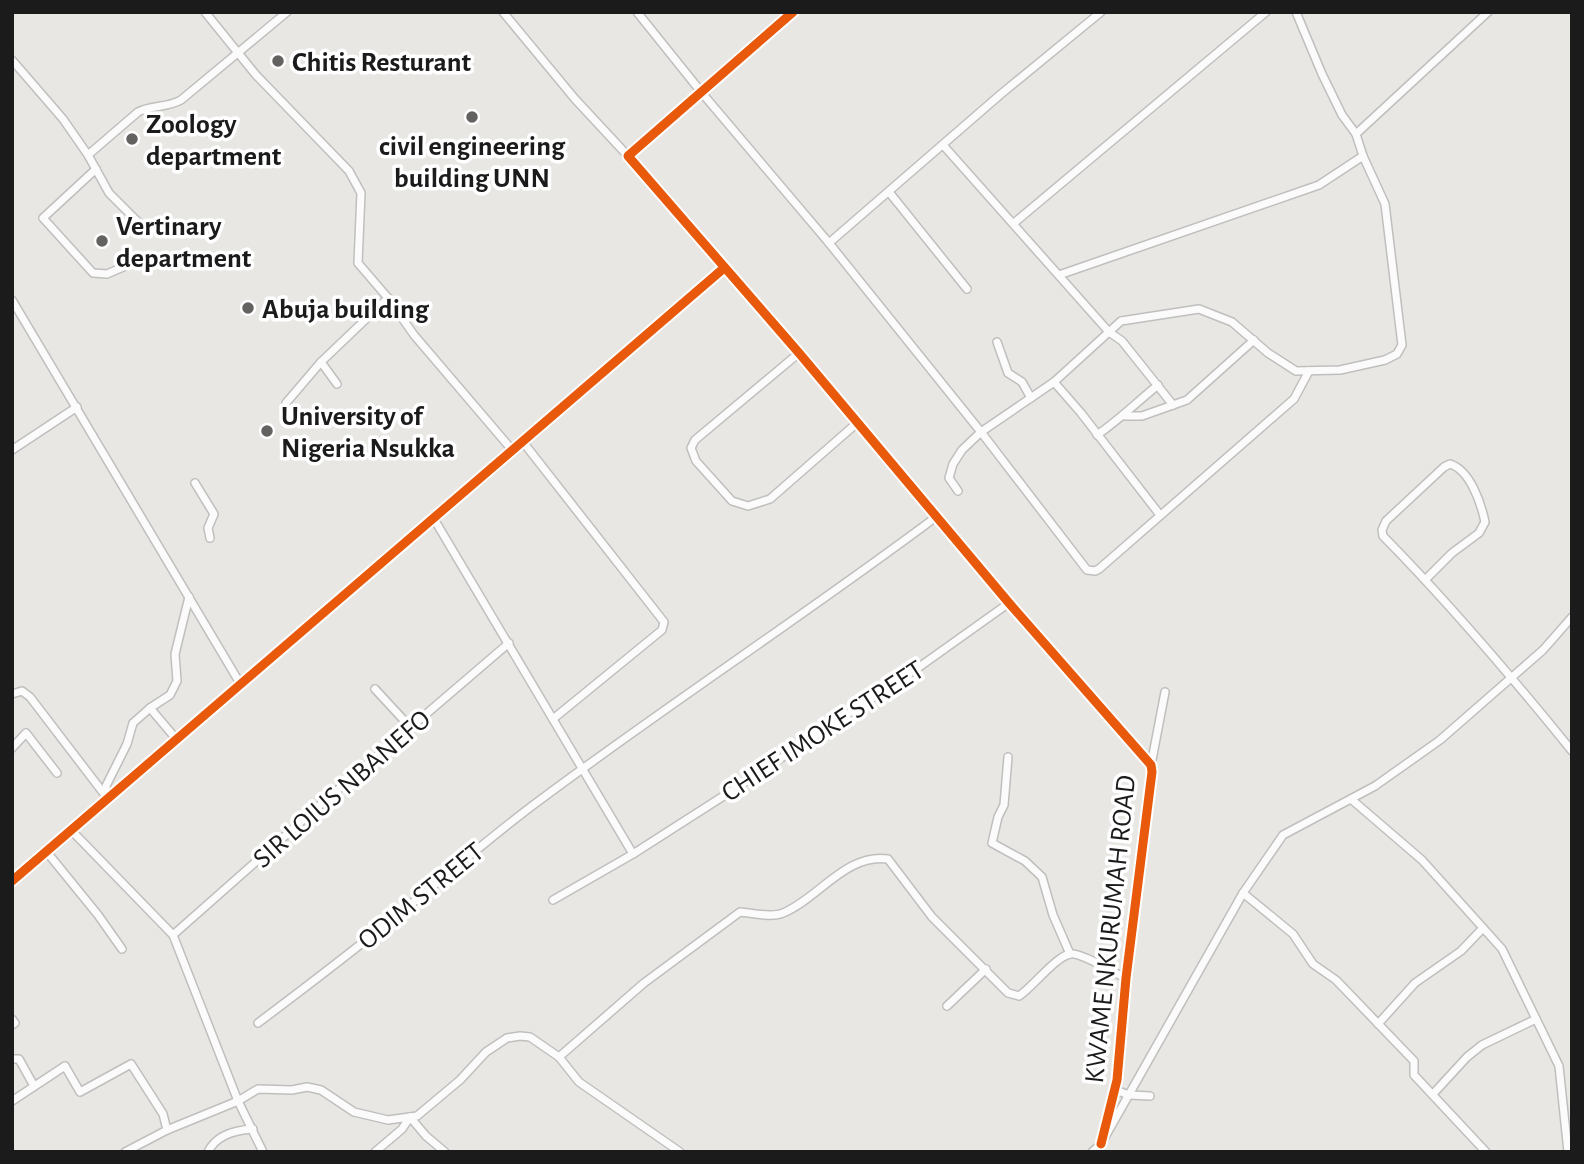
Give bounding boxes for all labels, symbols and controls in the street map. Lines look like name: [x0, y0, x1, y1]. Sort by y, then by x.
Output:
place label: Chitis Resturant: [292, 49, 472, 77]
marker: Chitis Resturant: [270, 53, 286, 69]
marker: civil engineering building UNN: [464, 109, 480, 125]
place label: Zoology department: [146, 111, 282, 171]
marker: Zoology department: [124, 131, 140, 147]
place label: civil engineering building UNN: [379, 133, 566, 193]
place label: Vertinary department: [116, 213, 252, 273]
marker: Vertinary department: [94, 233, 110, 249]
place label: Abuja building: [262, 296, 430, 324]
marker: Abuja building: [240, 300, 256, 316]
place label: University of Nigeria Nsukka: [281, 403, 455, 463]
marker: University of Nigeria Nsukka: [259, 423, 275, 439]
street label: CHIEF IMOKE STREET: [717, 656, 930, 807]
street label: SIR LOIUS NBANEFO: [248, 705, 436, 874]
street label: KWAME NKURUMAH ROAD: [1081, 774, 1141, 1085]
street label: ODIM STREET: [353, 837, 490, 956]

